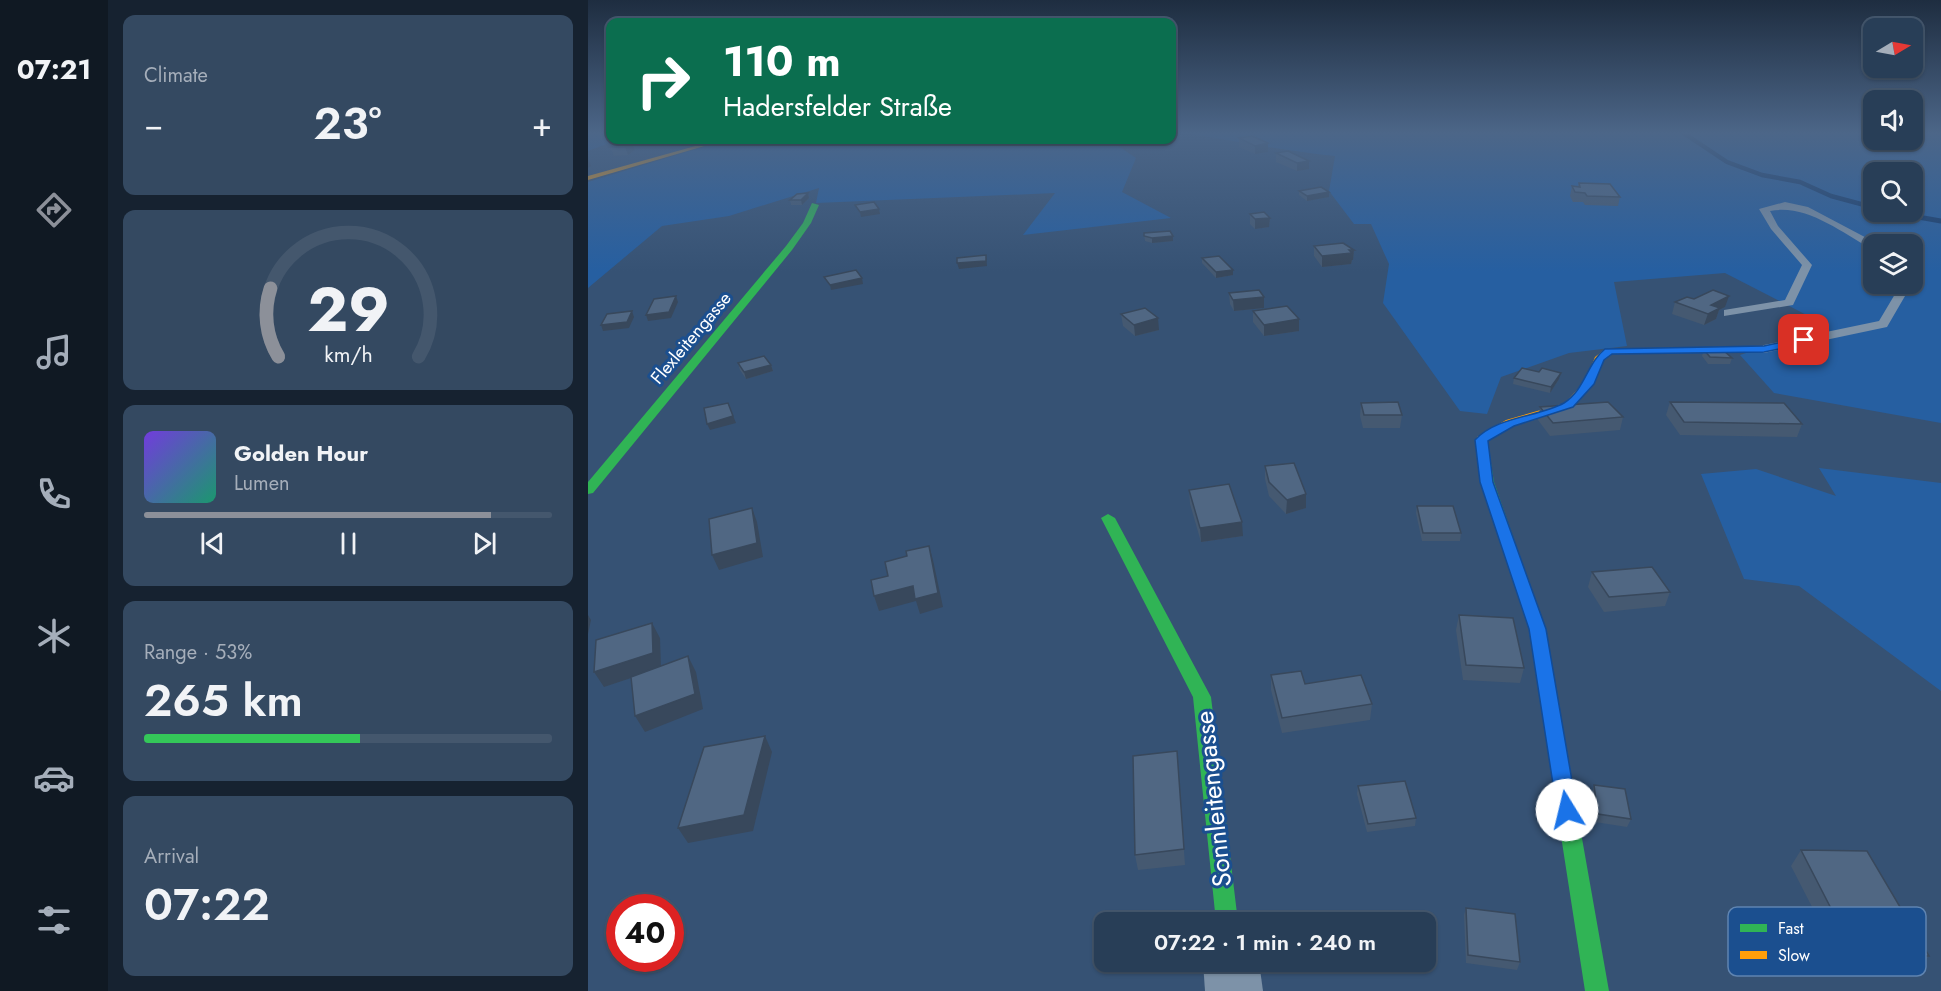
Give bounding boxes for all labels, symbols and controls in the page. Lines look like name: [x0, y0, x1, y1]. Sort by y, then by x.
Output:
north arrow: [1863, 18, 1923, 78]
map controls: [1863, 18, 1923, 294]
text: 110 m: [723, 31, 841, 92]
icon: right: [624, 42, 702, 120]
text: 07:21: [17, 50, 91, 89]
text: Climate: [144, 61, 208, 90]
text: Hadersfelder Straße: [723, 87, 952, 126]
button: sound: [1863, 90, 1923, 150]
text: 23°: [313, 91, 382, 156]
text: −: [144, 101, 163, 148]
text: +: [532, 101, 552, 148]
button: search: [1863, 162, 1923, 222]
icon: directions: [33, 189, 75, 231]
button: layers: [1863, 234, 1923, 294]
text: 29: [307, 264, 389, 354]
street label: Flexleitengasse: [645, 286, 737, 390]
pin: [1778, 314, 1829, 365]
icon: arrive: [1787, 323, 1820, 356]
icon: music: [33, 331, 75, 373]
text: km/h: [324, 340, 372, 371]
text: Golden Hour: [234, 437, 368, 469]
text: Lumen: [234, 469, 290, 498]
icon: phone: [33, 473, 75, 515]
icon: previous: [196, 527, 229, 560]
icon: pause: [332, 527, 365, 560]
icon: next: [468, 527, 501, 560]
icon: climate: [33, 615, 75, 657]
text: Range · 53%: [144, 638, 252, 667]
text: 265 km: [144, 668, 303, 733]
street label: Sonnleitengasse: [1185, 709, 1241, 889]
icon: car: [33, 757, 75, 799]
position arrow: [1535, 778, 1599, 842]
text: Arrival: [144, 842, 199, 871]
text: 07:22: [144, 872, 270, 937]
speed limit sign: 40: [606, 894, 684, 972]
icon: filters: [33, 899, 75, 941]
legend: [1728, 907, 1926, 976]
text: Fast: [1778, 917, 1804, 940]
text: 07:22 · 1 min · 240 m: [1154, 926, 1376, 958]
text: Slow: [1778, 944, 1810, 967]

